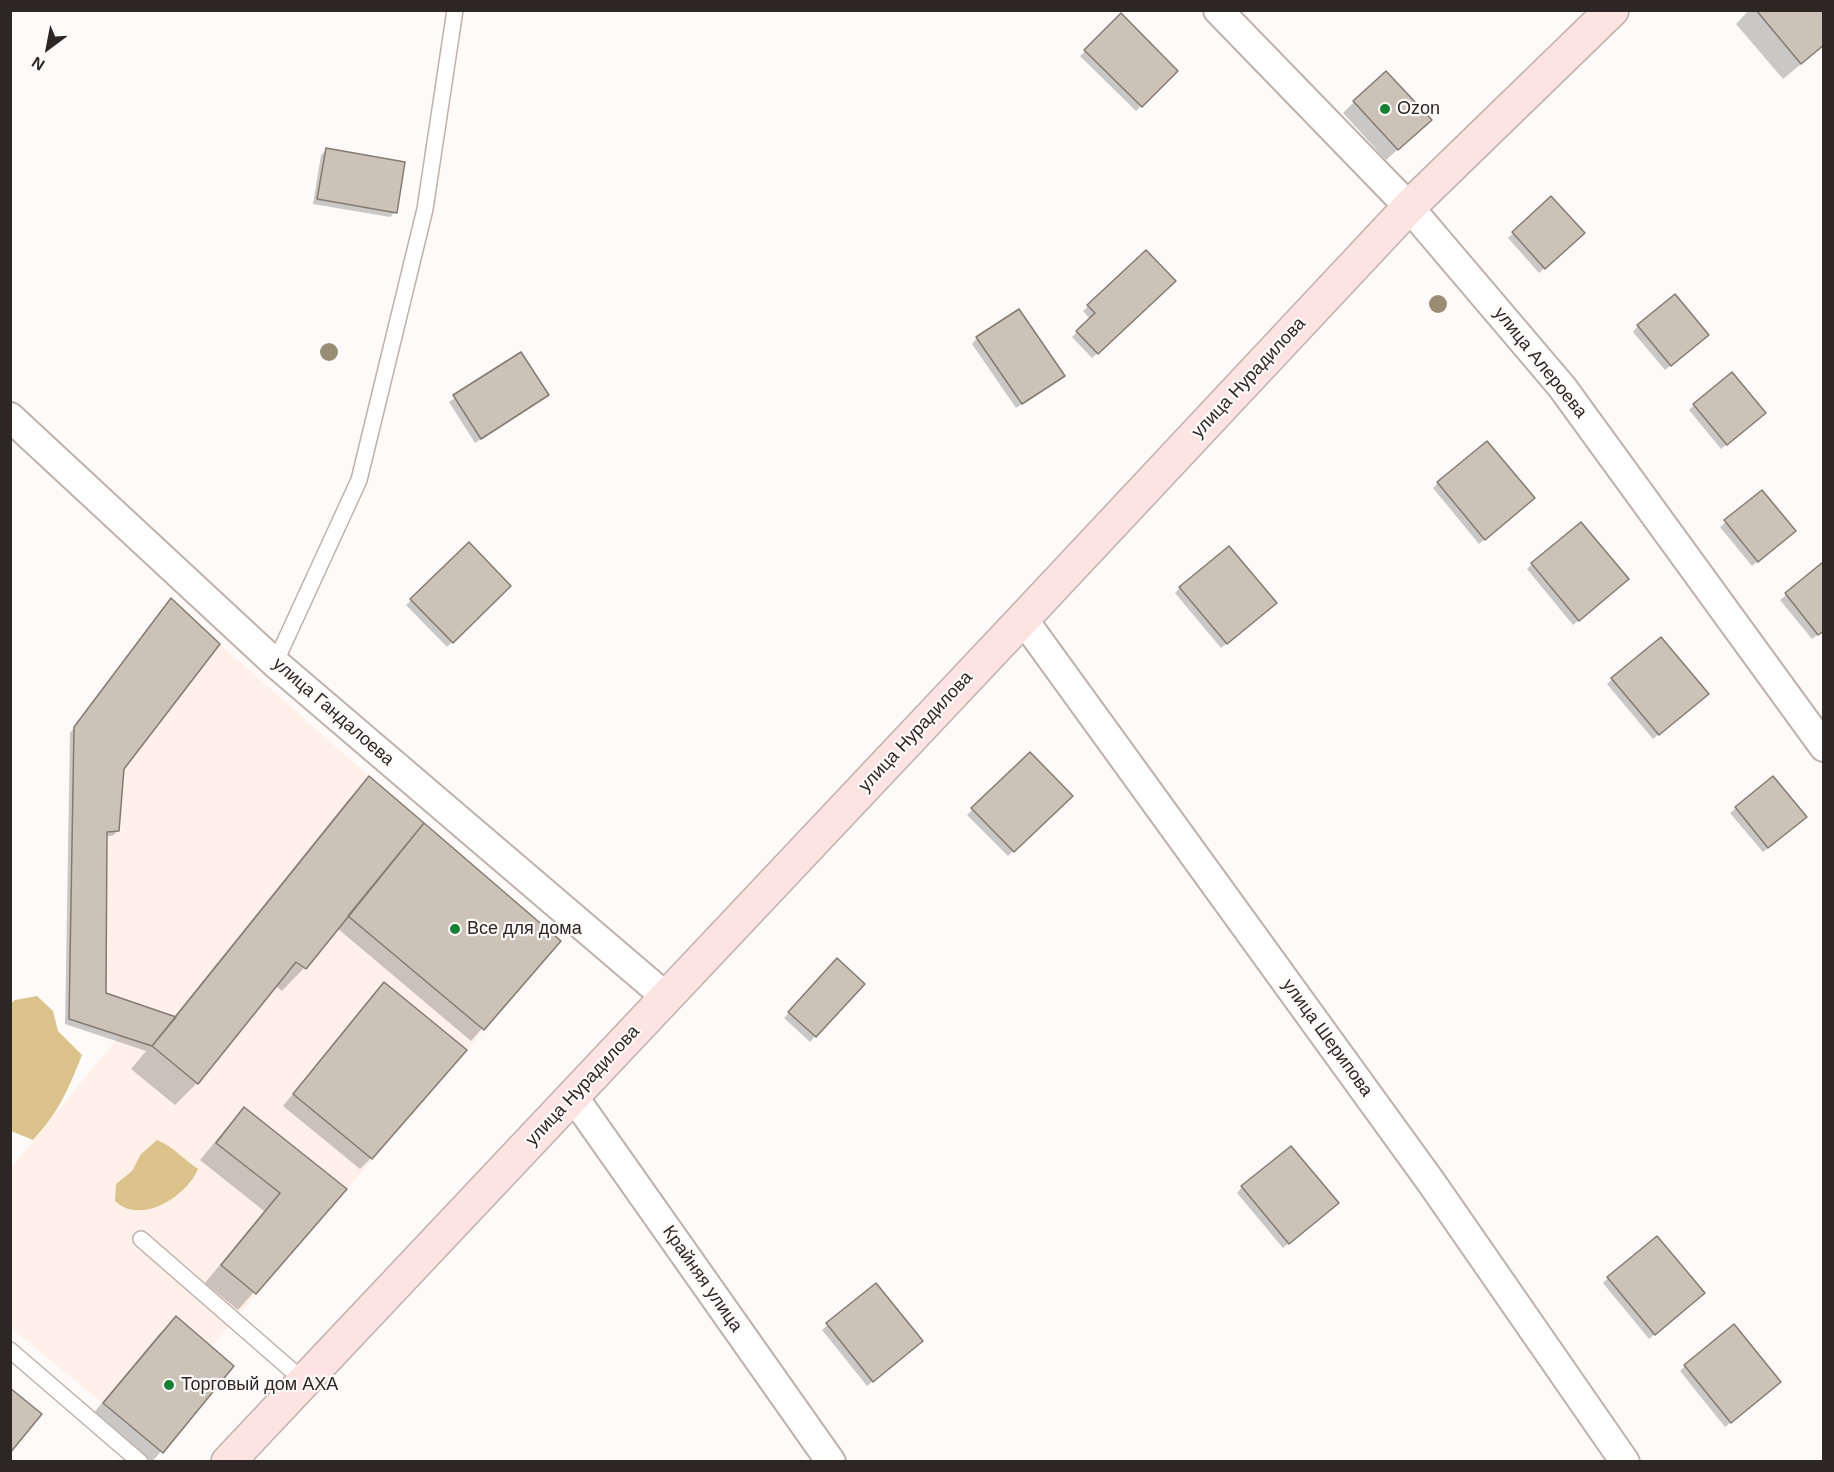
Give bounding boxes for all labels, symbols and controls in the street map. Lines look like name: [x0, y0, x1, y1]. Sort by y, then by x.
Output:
north arrow: [18, 18, 78, 78]
text: N: [29, 53, 48, 74]
place label: Ozon: [1397, 98, 1440, 120]
marker: Ozon: [1378, 102, 1392, 116]
street label: улица Алероева: [1489, 303, 1591, 423]
street label: улица Нурадилова: [1188, 313, 1310, 443]
street label: улица Гандалоева: [268, 653, 398, 771]
street label: улица Нурадилова: [855, 667, 977, 797]
place label: Все для дома: [467, 918, 582, 940]
marker: Все для дома: [448, 922, 462, 936]
street label: улица Шерипова: [1277, 975, 1377, 1101]
street label: улица Нурадилова: [522, 1021, 644, 1151]
street label: Крайняя улица: [657, 1222, 747, 1336]
place label: Торговый дом АХА: [181, 1374, 338, 1396]
marker: Торговый дом АХА: [162, 1378, 176, 1392]

